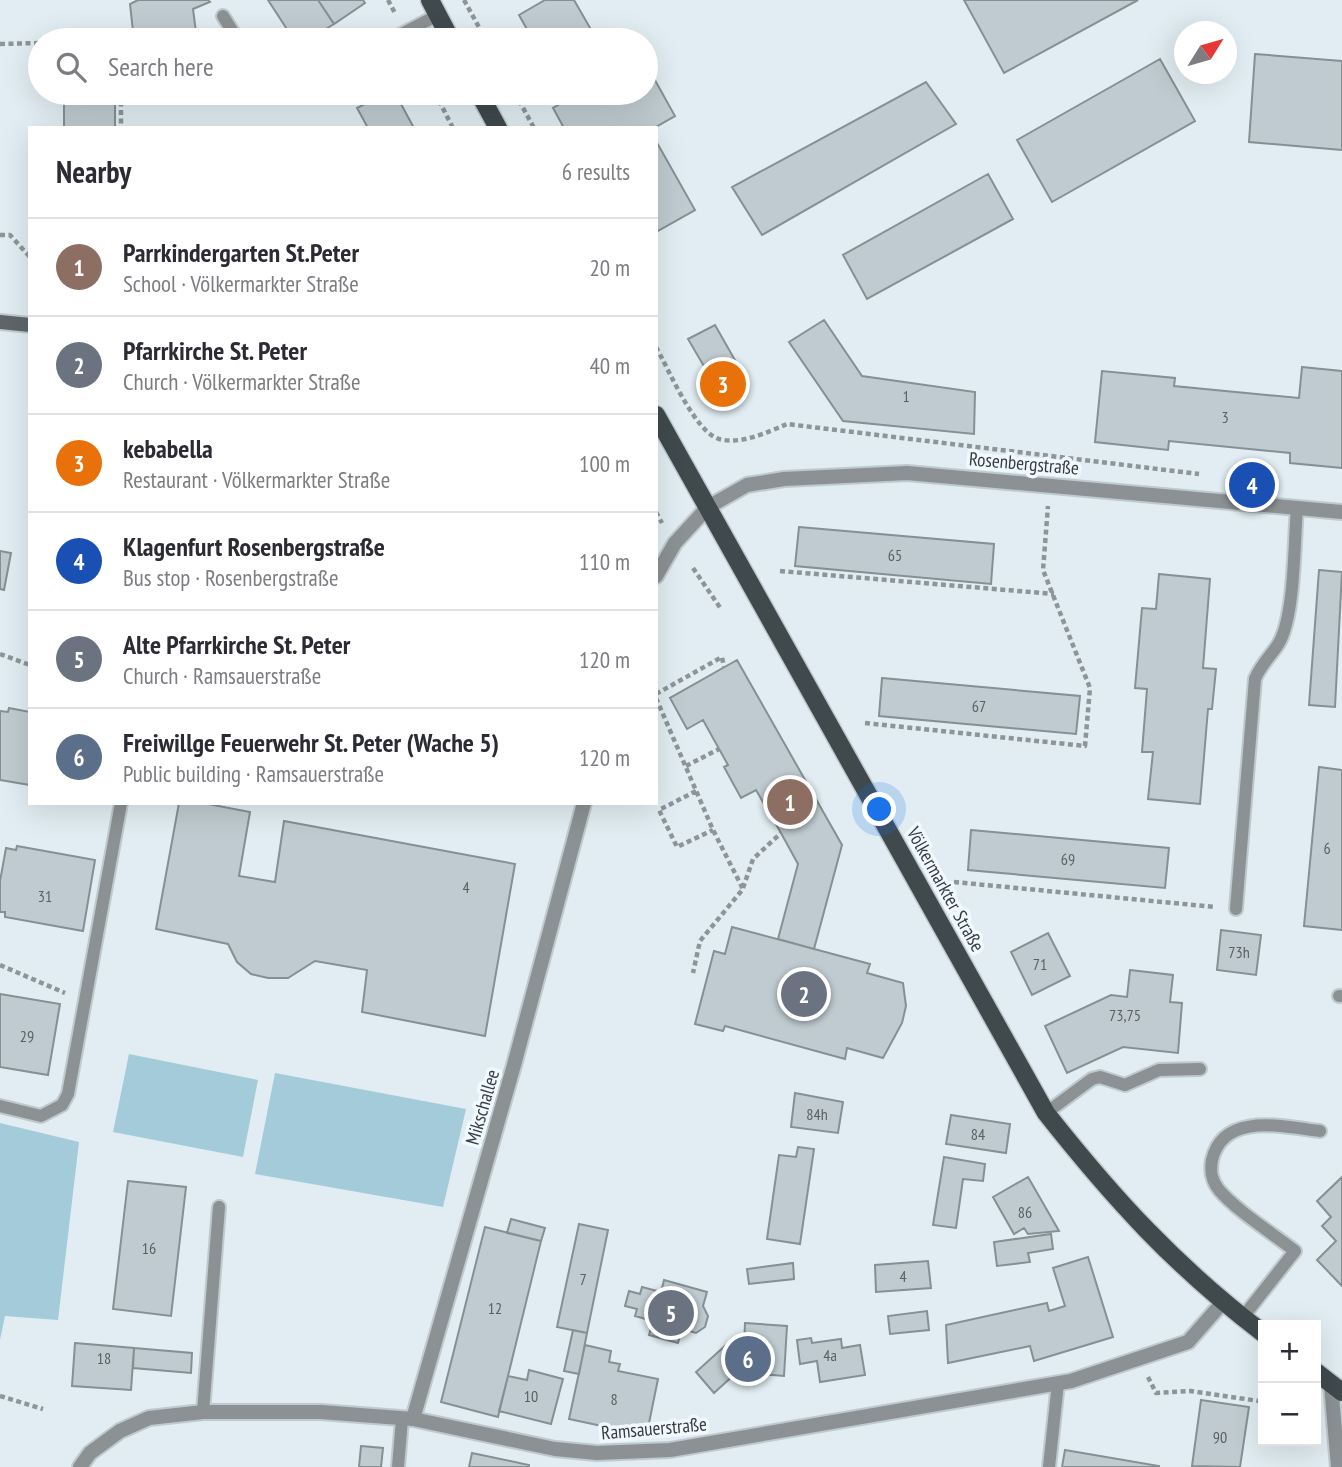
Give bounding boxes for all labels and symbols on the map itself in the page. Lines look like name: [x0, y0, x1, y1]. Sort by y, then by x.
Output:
north arrow: [1174, 21, 1237, 84]
pin: 3: [700, 358, 746, 410]
house number: 1: [902, 386, 910, 406]
house number: 3: [1221, 407, 1229, 427]
street label: Rosenbergstraße: [968, 446, 1080, 480]
pin: 4: [1229, 459, 1275, 511]
house number: 65: [888, 545, 902, 565]
house number: 67: [972, 696, 986, 716]
pin: 1: [767, 776, 813, 828]
your location: [862, 792, 896, 826]
street label: Völkermarkter Straße: [901, 822, 990, 956]
house number: 6: [1323, 838, 1331, 858]
house number: 69: [1061, 849, 1075, 869]
house number: 4: [462, 877, 470, 897]
house number: 31: [38, 886, 52, 906]
house number: 73h: [1228, 942, 1250, 962]
house number: 71: [1033, 954, 1047, 974]
pin: 2: [781, 968, 827, 1020]
house number: 73,75: [1109, 1005, 1141, 1025]
house number: 29: [20, 1026, 34, 1046]
street label: Mikschallee: [460, 1066, 504, 1147]
house number: 84h: [806, 1104, 828, 1124]
house number: 84: [971, 1124, 985, 1144]
house number: 86: [1018, 1202, 1032, 1222]
house number: 16: [142, 1238, 156, 1258]
house number: 4: [899, 1266, 907, 1286]
house number: 7: [579, 1269, 587, 1289]
pin: 5: [648, 1287, 694, 1339]
house number: 12: [488, 1298, 502, 1318]
pin: 6: [725, 1333, 771, 1385]
house number: 4a: [823, 1345, 837, 1365]
house number: 18: [97, 1348, 111, 1368]
house number: 10: [524, 1386, 538, 1406]
house number: 8: [610, 1389, 618, 1409]
street label: Ramsauerstraße: [600, 1411, 708, 1445]
house number: 90: [1213, 1427, 1227, 1447]

